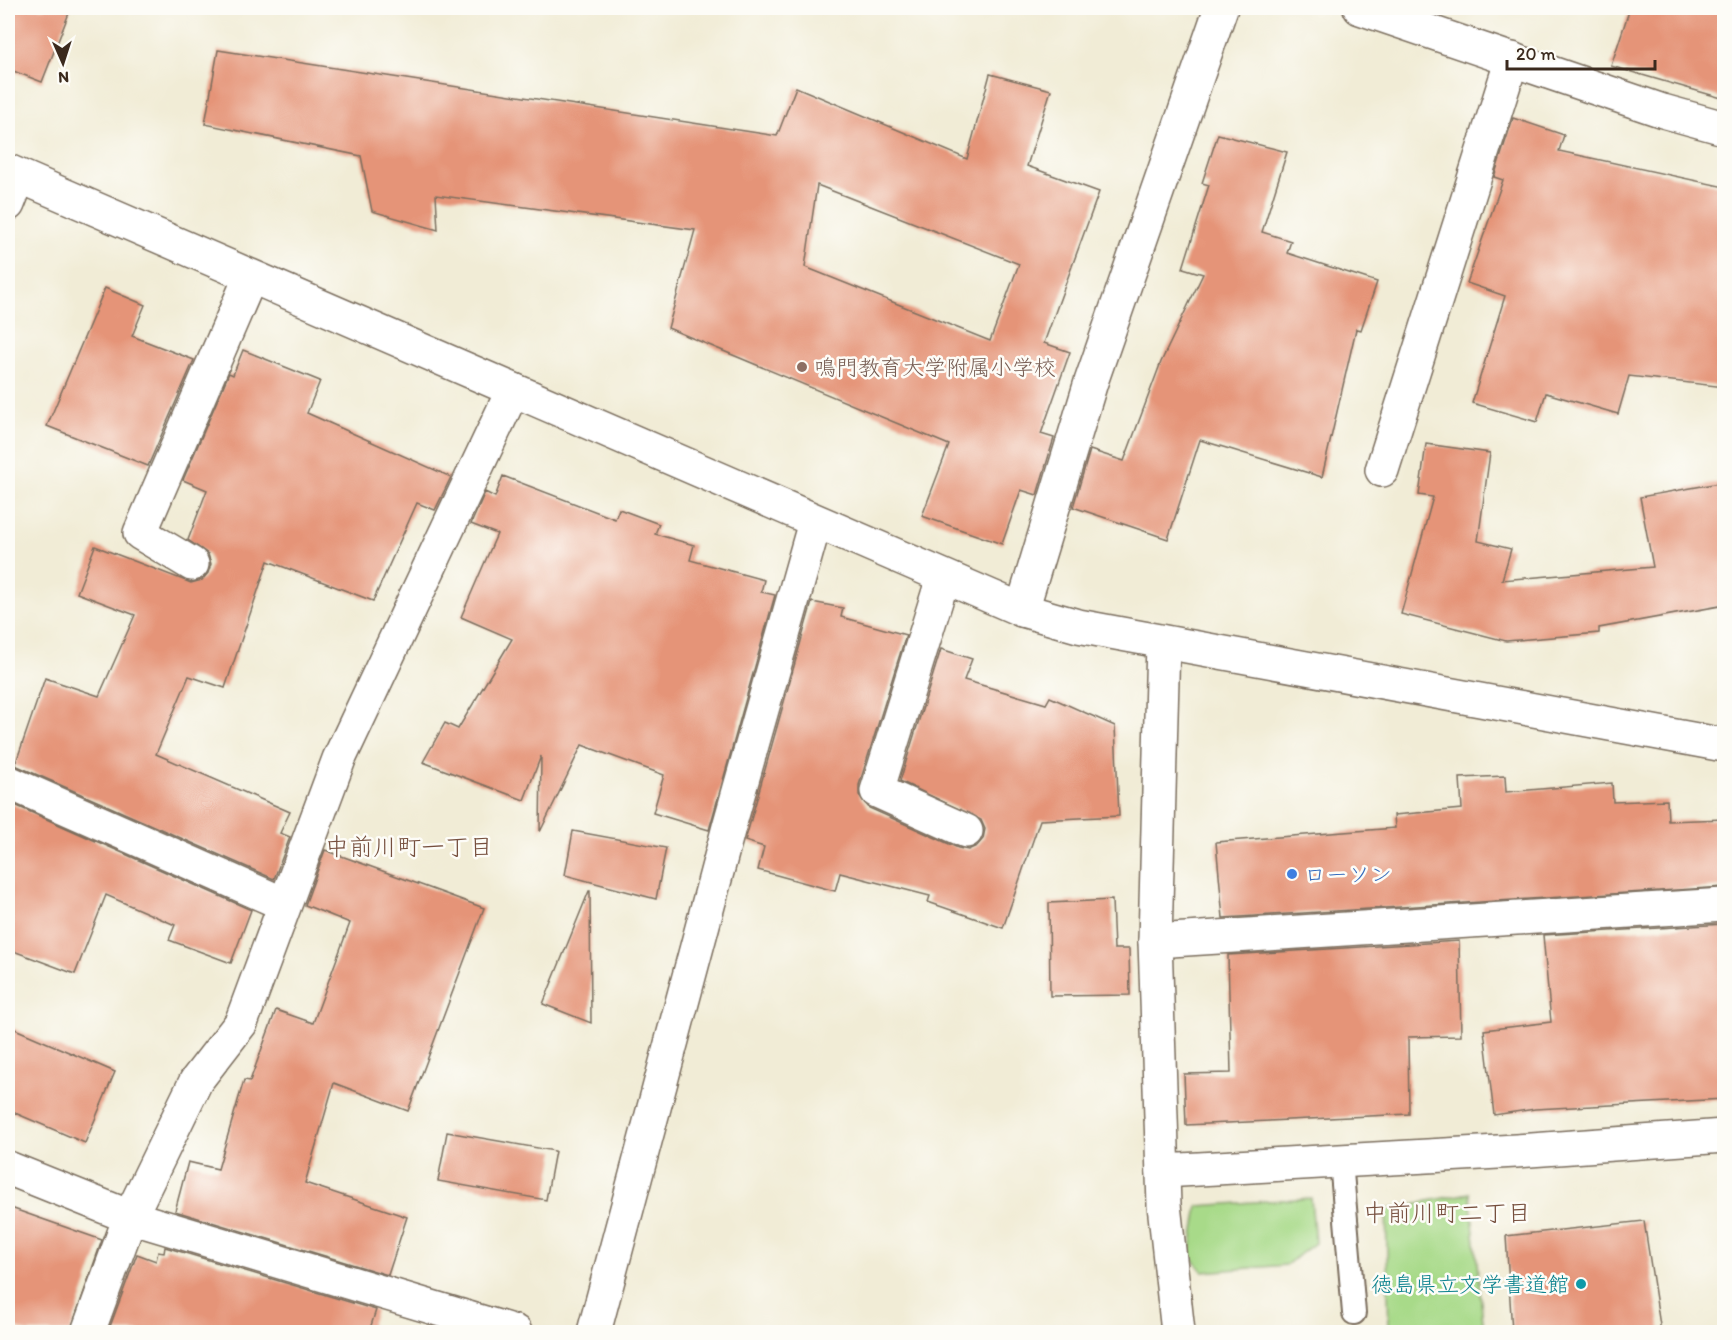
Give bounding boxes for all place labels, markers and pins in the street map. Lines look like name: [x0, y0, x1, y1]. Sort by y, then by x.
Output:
place label: 鳴門教育大学附属小学校: [814, 354, 1056, 381]
marker: 鳴門教育大学附属小学校: [795, 360, 809, 374]
place label: ローソン: [1304, 861, 1392, 888]
marker: ローソン: [1285, 867, 1299, 881]
place label: 徳島県立文学書道館: [1371, 1271, 1569, 1298]
marker: 徳島県立文学書道館: [1574, 1277, 1588, 1291]

